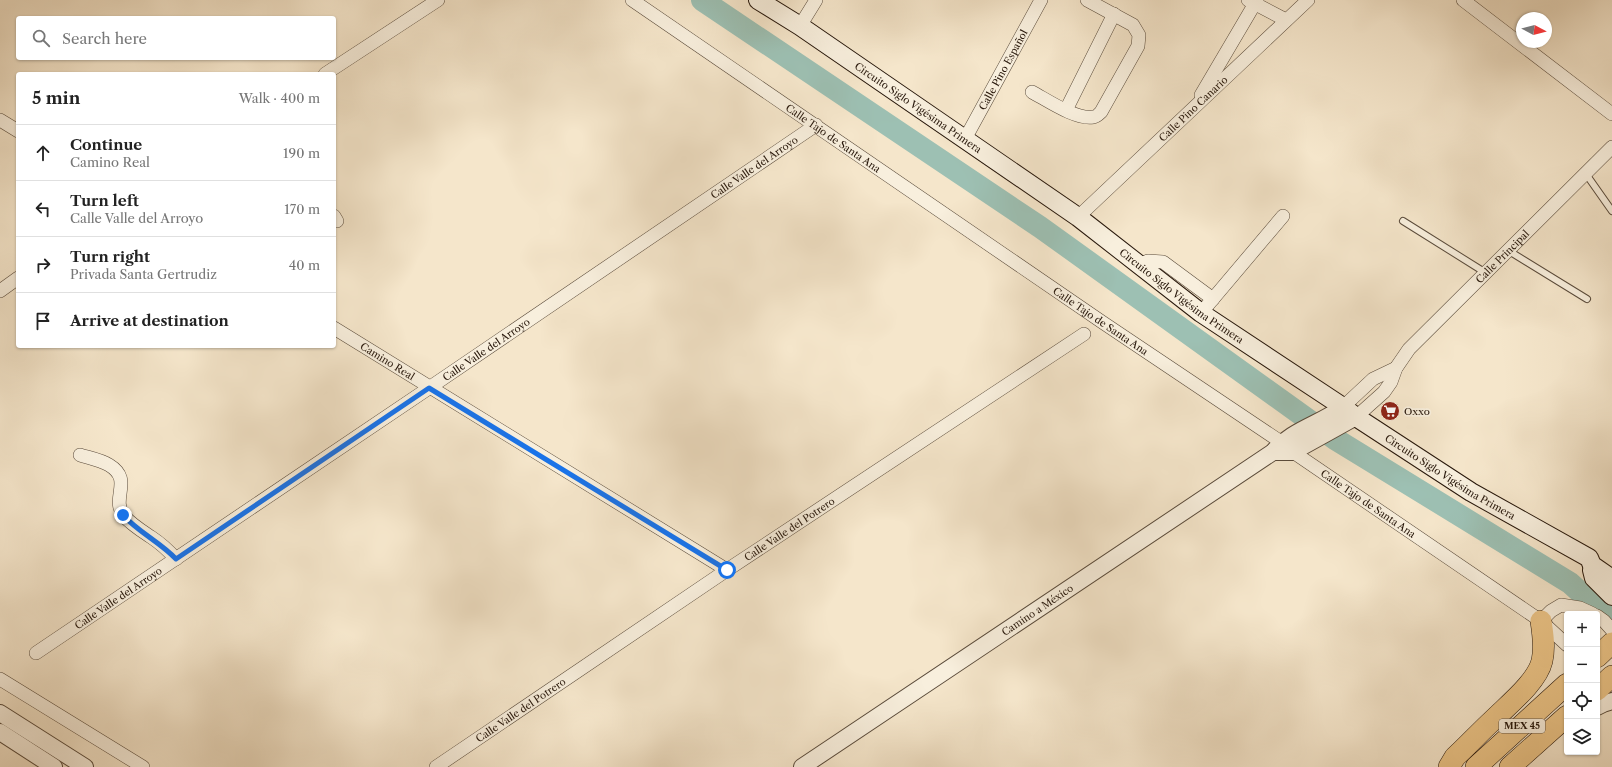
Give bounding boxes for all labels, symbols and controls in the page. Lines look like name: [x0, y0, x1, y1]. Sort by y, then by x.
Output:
north arrow: [1516, 12, 1552, 48]
search box: [16, 16, 336, 60]
icon: search: [30, 27, 52, 49]
street label: Calle Pino Español: [976, 27, 1031, 113]
text: Search here: [62, 29, 147, 48]
street label: Circuito Siglo Vigésima Primera: [852, 60, 985, 156]
street label: Calle Pino Canario: [1156, 73, 1230, 145]
text: 5 min: [32, 88, 80, 108]
text: Walk · 400 m: [239, 90, 320, 106]
street label: Calle Tajo de Santa Ana: [783, 101, 884, 176]
street label: Calle Valle del Arroyo: [708, 133, 800, 202]
text: Continue: [70, 135, 142, 154]
icon: ahead: [32, 142, 54, 164]
text: 190 m: [283, 145, 320, 161]
text: Camino Real: [70, 154, 150, 170]
text: Turn left: [70, 191, 139, 210]
icon: left: [32, 198, 54, 220]
text: 170 m: [284, 201, 320, 217]
text: Calle Valle del Arroyo: [70, 210, 203, 226]
street label: Calle Principal: [1473, 227, 1532, 286]
street label: Circuito Siglo Vigésima Primera: [1117, 246, 1247, 347]
text: Turn right: [70, 247, 150, 266]
icon: right: [32, 254, 54, 276]
text: 40 m: [289, 257, 320, 273]
text: Privada Santa Gertrudiz: [70, 266, 217, 282]
street label: Calle Tajo de Santa Ana: [1050, 284, 1151, 359]
icon: arrive: [32, 310, 54, 332]
text: Arrive at destination: [70, 311, 229, 330]
street label: Calle Valle del Arroyo: [440, 315, 532, 384]
street label: Camino Real: [358, 340, 417, 383]
supermarket icon: Oxxo: [1379, 400, 1401, 422]
place label: Oxxo: [1404, 405, 1430, 418]
street label: Circuito Siglo Vigésima Primera: [1382, 432, 1518, 523]
street label: Calle Tajo de Santa Ana: [1318, 467, 1419, 541]
street label: Calle Valle del Potrero: [742, 495, 837, 564]
route end: [114, 506, 132, 524]
route start: [718, 561, 736, 579]
street label: Calle Valle del Arroyo: [72, 564, 165, 632]
street label: Camino a México: [999, 581, 1076, 639]
map controls: [1564, 611, 1600, 755]
button: +: [1564, 611, 1600, 647]
button: −: [1564, 647, 1600, 683]
street label: Calle Valle del Potrero: [473, 675, 568, 745]
button: locate: [1564, 683, 1600, 719]
road number: MEX 45: [1499, 719, 1545, 733]
button: layers: [1564, 719, 1600, 755]

